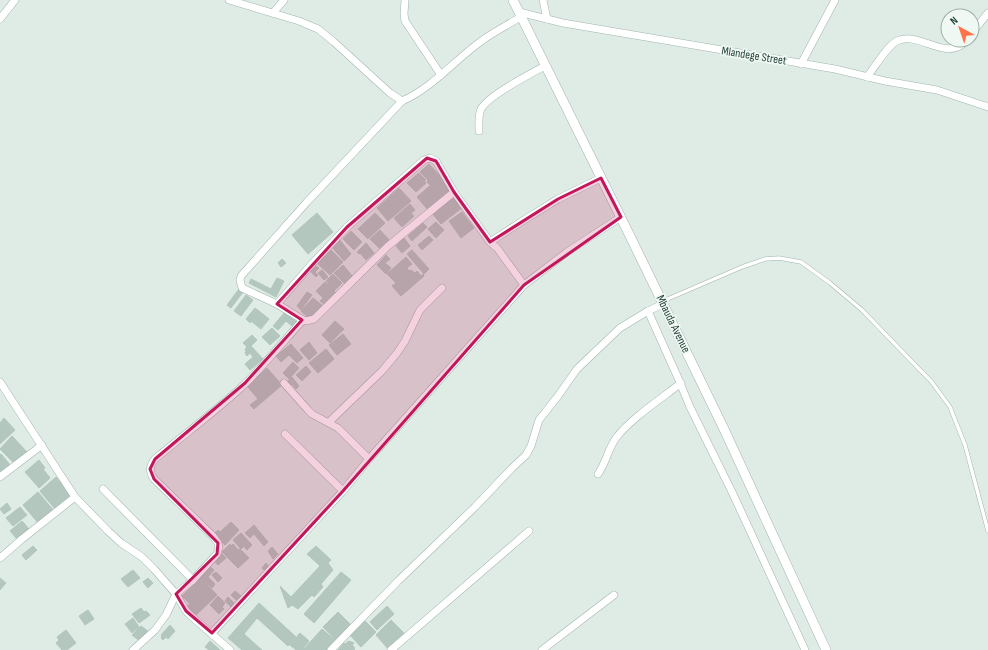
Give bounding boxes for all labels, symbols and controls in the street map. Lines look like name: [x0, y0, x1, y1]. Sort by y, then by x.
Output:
north arrow: [940, 8, 980, 48]
text: N: [947, 14, 960, 28]
street label: Mlandege Street: [720, 43, 788, 69]
street label: Mbauda Avenue: [653, 293, 694, 356]

